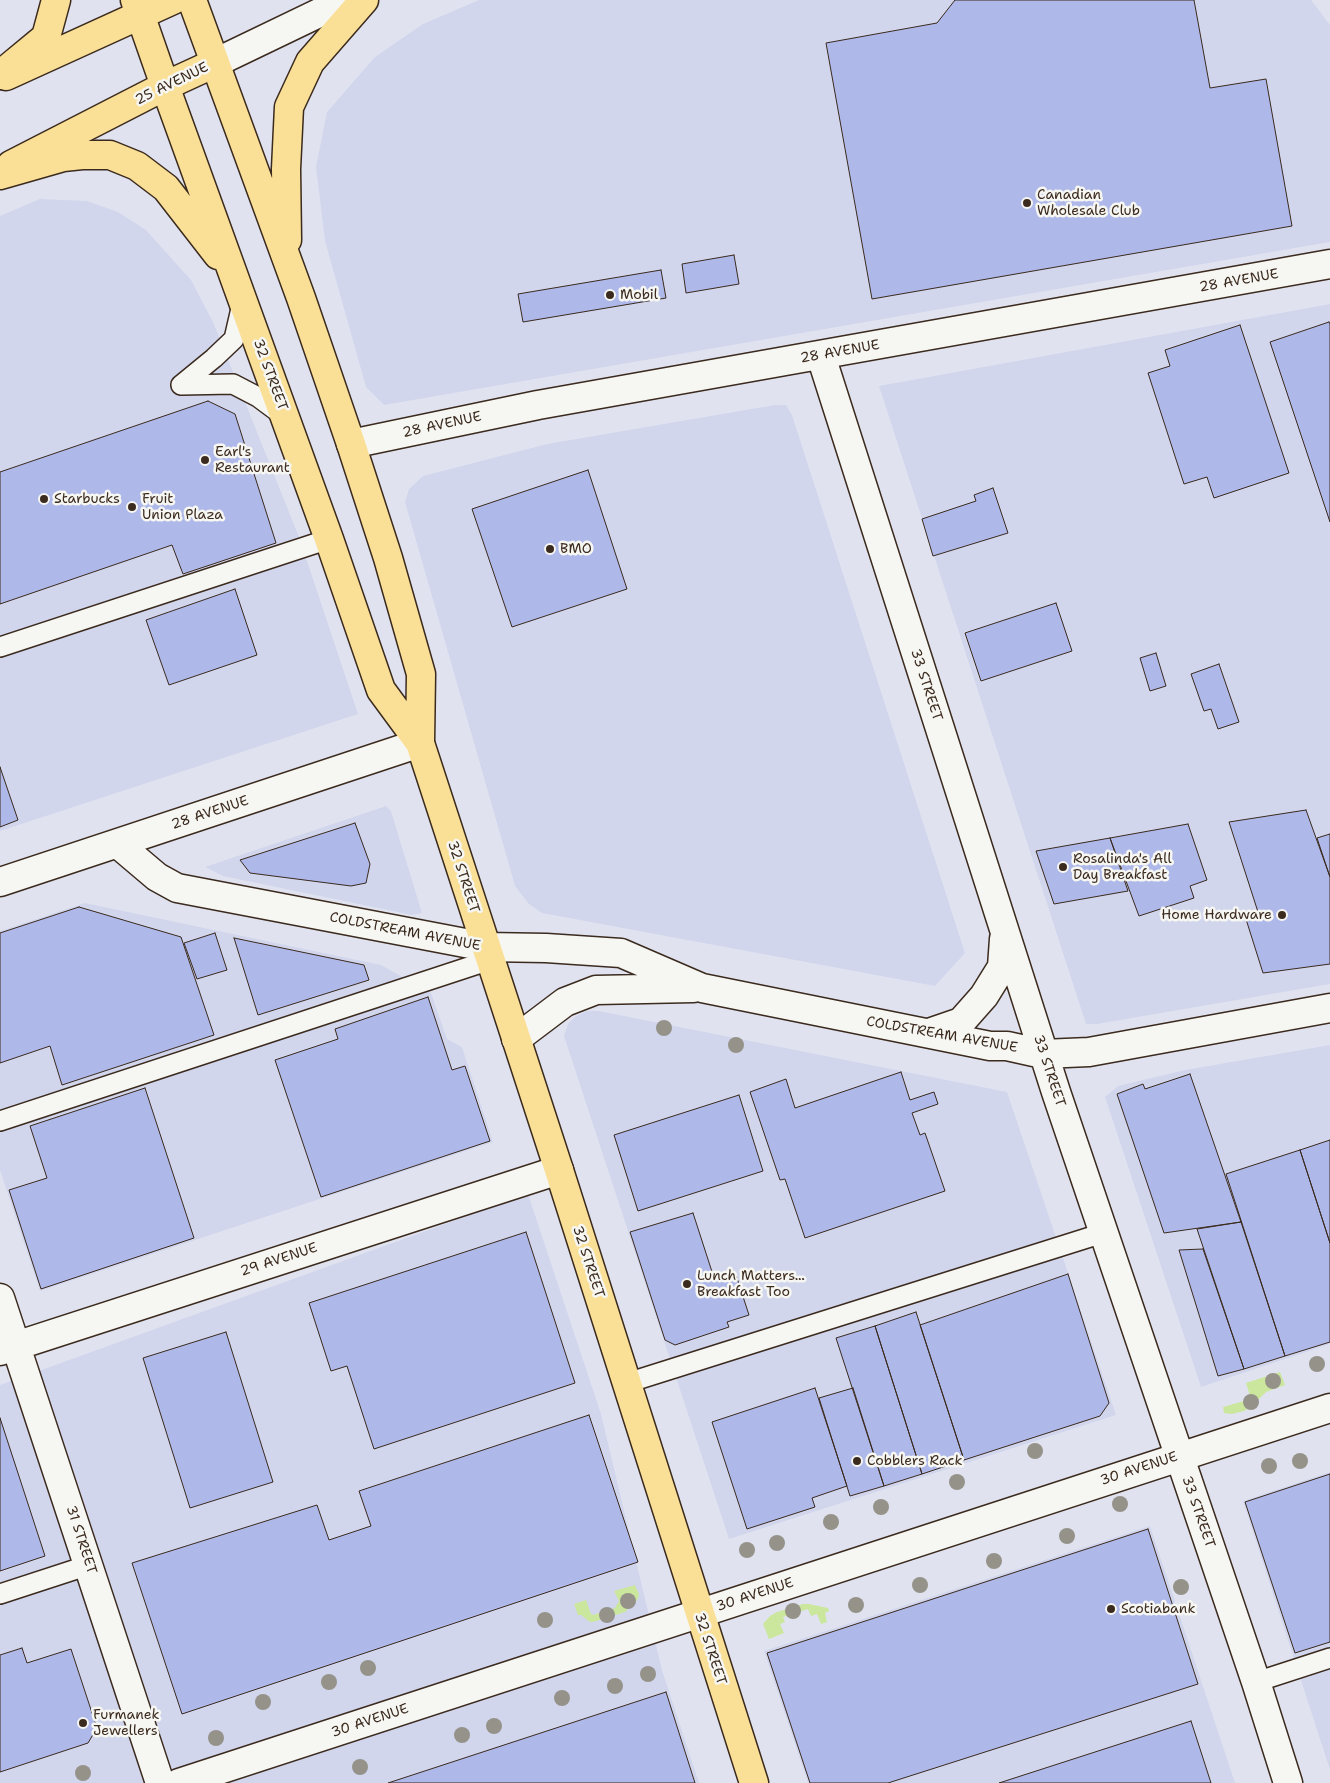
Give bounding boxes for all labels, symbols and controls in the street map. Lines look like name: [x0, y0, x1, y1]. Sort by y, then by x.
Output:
street label: 25 AVENUE: [133, 59, 211, 109]
place label: Canadian Wholesale Club: [1037, 187, 1140, 220]
marker: Canadian Wholesale Club: [1021, 197, 1033, 209]
street label: 28 AVENUE: [1198, 266, 1280, 296]
place label: Mobil: [620, 287, 658, 303]
marker: Mobil: [604, 289, 616, 301]
street label: 32 STREET: [249, 337, 291, 413]
street label: 28 AVENUE: [799, 337, 881, 367]
street label: 28 AVENUE: [401, 408, 483, 442]
place label: Earl's Restaurant: [215, 444, 290, 477]
marker: Earl's Restaurant: [199, 454, 211, 466]
place label: Starbucks: [54, 491, 120, 507]
place label: Fruit Union Plaza: [142, 491, 223, 524]
marker: Starbucks: [38, 493, 50, 505]
marker: Fruit Union Plaza: [126, 501, 138, 513]
place label: BMO: [560, 541, 592, 557]
marker: BMO: [544, 543, 556, 555]
street label: 33 STREET: [906, 647, 946, 723]
street label: 28 AVENUE: [169, 793, 251, 833]
street label: 32 STREET: [443, 839, 483, 915]
place label: Rosalinda's All Day Breakfast: [1073, 851, 1172, 884]
marker: Rosalinda's All Day Breakfast: [1057, 861, 1069, 873]
place label: Home Hardware: [1161, 907, 1272, 923]
street label: COLDSTREAM AVENUE: [328, 909, 482, 955]
marker: Home Hardware: [1276, 909, 1288, 921]
street label: COLDSTREAM AVENUE: [865, 1013, 1019, 1057]
street label: 33 STREET: [1029, 1033, 1069, 1109]
street label: 32 STREET: [568, 1224, 608, 1300]
street label: 29 AVENUE: [238, 1240, 320, 1280]
place label: Lunch Matters... Breakfast Too: [697, 1268, 805, 1300]
marker: Lunch Matters... Breakfast Too: [681, 1278, 693, 1290]
street label: 30 AVENUE: [1098, 1449, 1180, 1489]
place label: Cobblers Rack: [867, 1453, 962, 1469]
marker: Cobblers Rack: [851, 1455, 863, 1467]
street label: 33 STREET: [1178, 1474, 1218, 1550]
street label: 31 STREET: [62, 1504, 100, 1576]
street label: 30 AVENUE: [714, 1575, 796, 1615]
place label: Scotiabank: [1121, 1601, 1195, 1617]
marker: Scotiabank: [1105, 1603, 1117, 1615]
street label: 32 STREET: [690, 1611, 730, 1687]
street label: 30 AVENUE: [329, 1701, 411, 1741]
place label: Furmanek Jewellers: [93, 1707, 160, 1740]
marker: Furmanek Jewellers: [77, 1717, 89, 1729]

